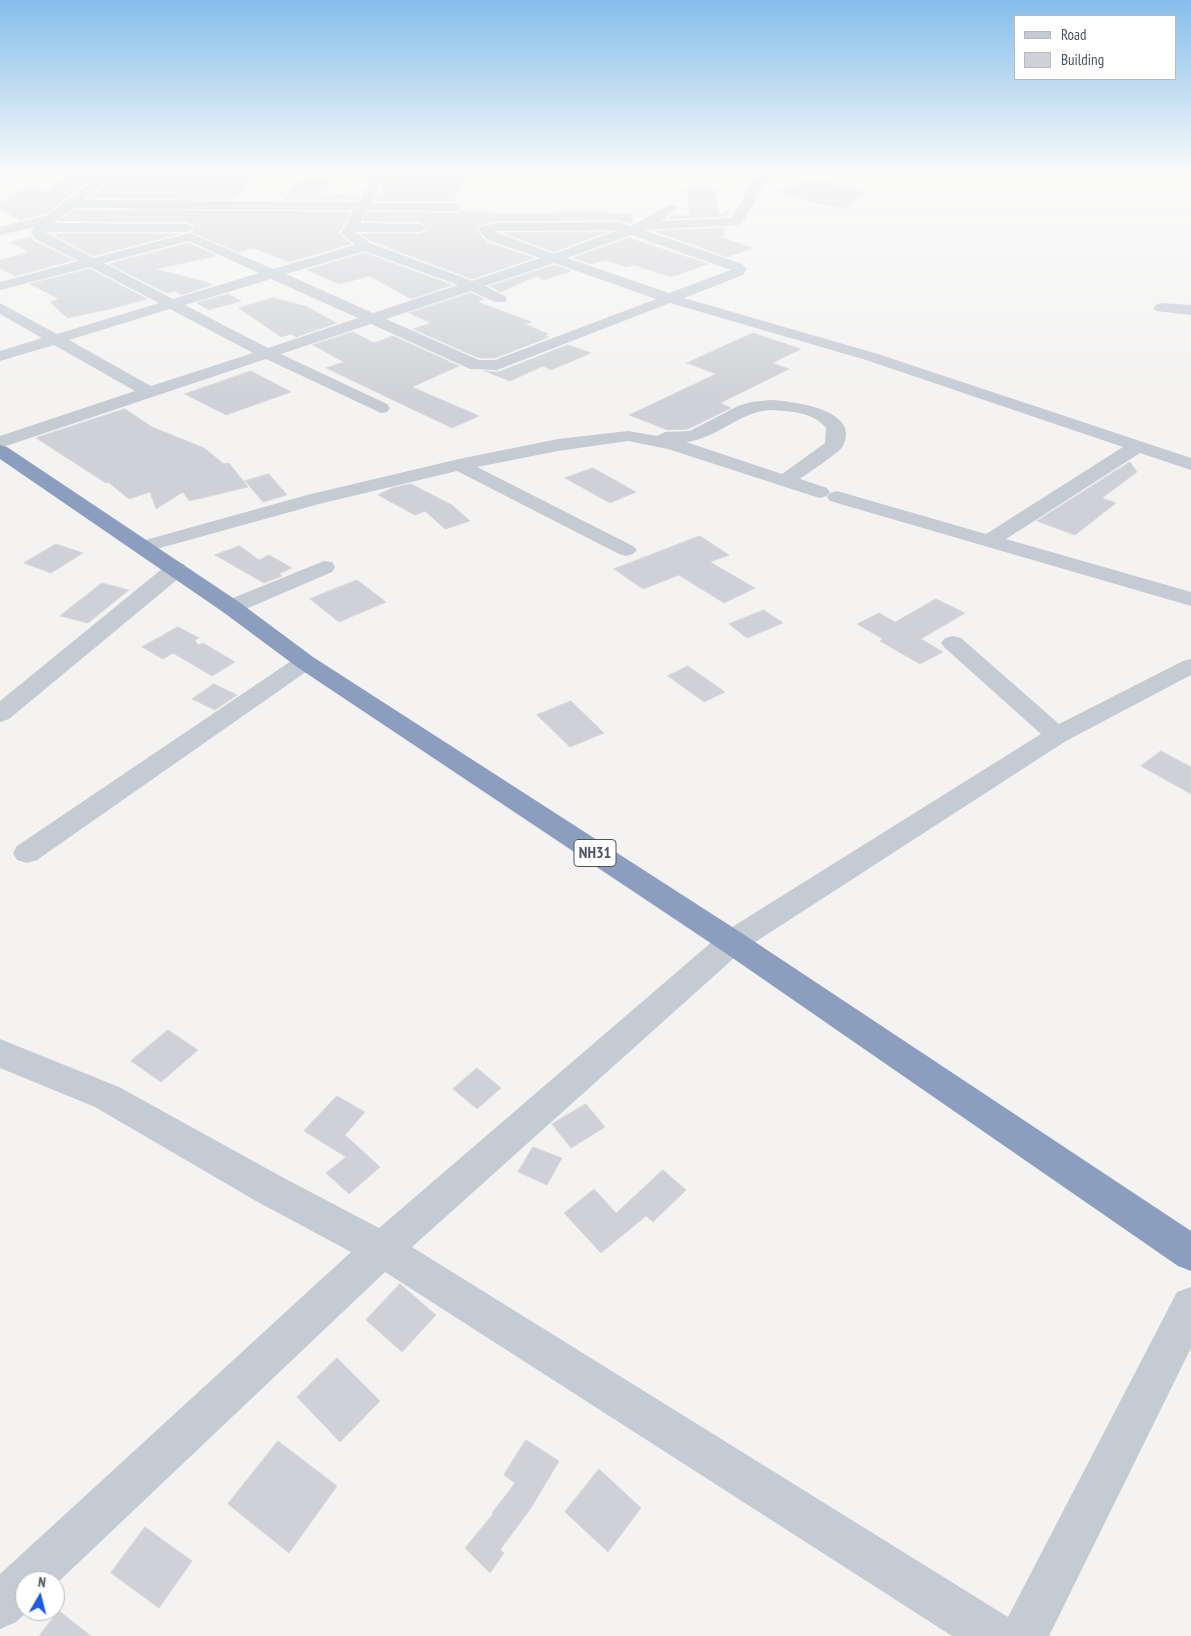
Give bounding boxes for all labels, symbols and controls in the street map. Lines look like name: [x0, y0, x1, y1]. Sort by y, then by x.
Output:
legend: [1014, 15, 1176, 80]
text: Road: [1061, 25, 1087, 44]
text: Building: [1061, 50, 1104, 69]
road number: NH31: [574, 840, 616, 866]
north arrow: [15, 1571, 65, 1621]
text: N: [37, 1573, 47, 1592]

